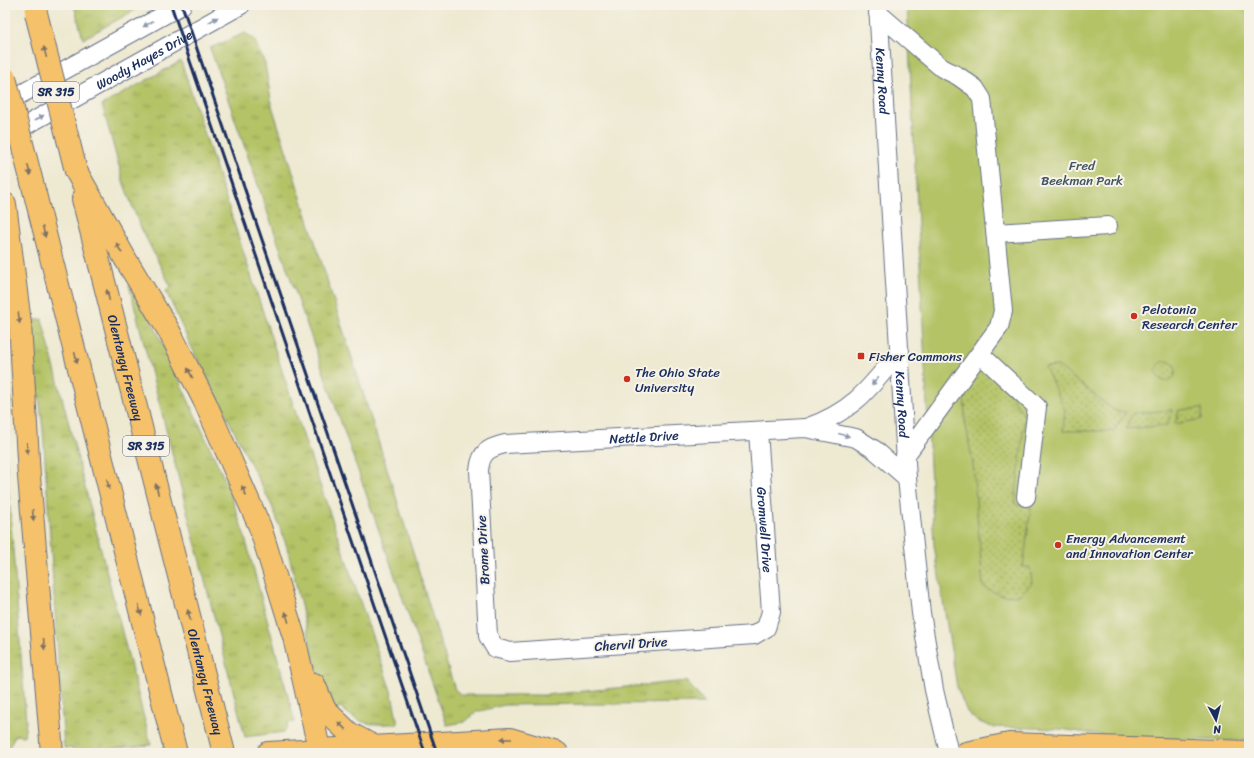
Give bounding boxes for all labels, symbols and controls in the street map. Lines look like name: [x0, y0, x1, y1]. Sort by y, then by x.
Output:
one-way arrow: [208, 17, 219, 23]
one-way arrow: [142, 21, 153, 27]
street label: Woody Hayes Drive: [91, 23, 196, 96]
one-way arrow: [42, 45, 48, 58]
street label: Kenny Road: [869, 47, 896, 116]
road number: SR 315: [33, 82, 79, 102]
one-way arrow: [33, 114, 45, 121]
park label: Fred Beekman Park: [1041, 154, 1123, 192]
one-way arrow: [26, 163, 32, 176]
one-way arrow: [42, 225, 48, 238]
one-way arrow: [116, 242, 123, 253]
one-way arrow: [104, 289, 110, 301]
place label: Pelotonia Research Center: [1142, 298, 1237, 336]
marker: Pelotonia Research Center: [1129, 311, 1139, 321]
one-way arrow: [16, 312, 22, 324]
street label: Olentangy Freeway: [101, 312, 151, 424]
place label: Fisher Commons: [869, 345, 963, 368]
marker: Fisher Commons: [856, 351, 866, 361]
one-way arrow: [73, 352, 79, 364]
place label: The Ohio State University: [635, 361, 720, 399]
one-way arrow: [187, 367, 193, 378]
street label: Kenny Road: [889, 370, 916, 439]
marker: The Ohio State University: [622, 374, 632, 384]
one-way arrow: [871, 376, 880, 387]
street label: Nettle Drive: [609, 423, 680, 450]
one-way arrow: [838, 432, 850, 438]
road number: SR 315: [123, 436, 169, 456]
one-way arrow: [24, 442, 31, 454]
one-way arrow: [105, 478, 111, 490]
one-way arrow: [153, 483, 159, 495]
one-way arrow: [241, 485, 247, 497]
street label: Gromwell Drive: [751, 486, 780, 574]
one-way arrow: [29, 509, 36, 521]
street label: Brome Drive: [470, 514, 496, 585]
place label: Energy Advancement and Innovation Center: [1066, 527, 1193, 565]
marker: Energy Advancement and Innovation Center: [1053, 540, 1063, 550]
one-way arrow: [137, 604, 143, 616]
one-way arrow: [185, 609, 191, 621]
one-way arrow: [284, 611, 290, 623]
street label: Olentangy Freeway: [181, 626, 231, 738]
street label: Chervil Drive: [594, 630, 669, 658]
one-way arrow: [40, 638, 47, 650]
north arrow: [1196, 700, 1236, 740]
text: N: [1212, 719, 1223, 739]
one-way arrow: [337, 721, 347, 731]
one-way arrow: [499, 736, 512, 742]

